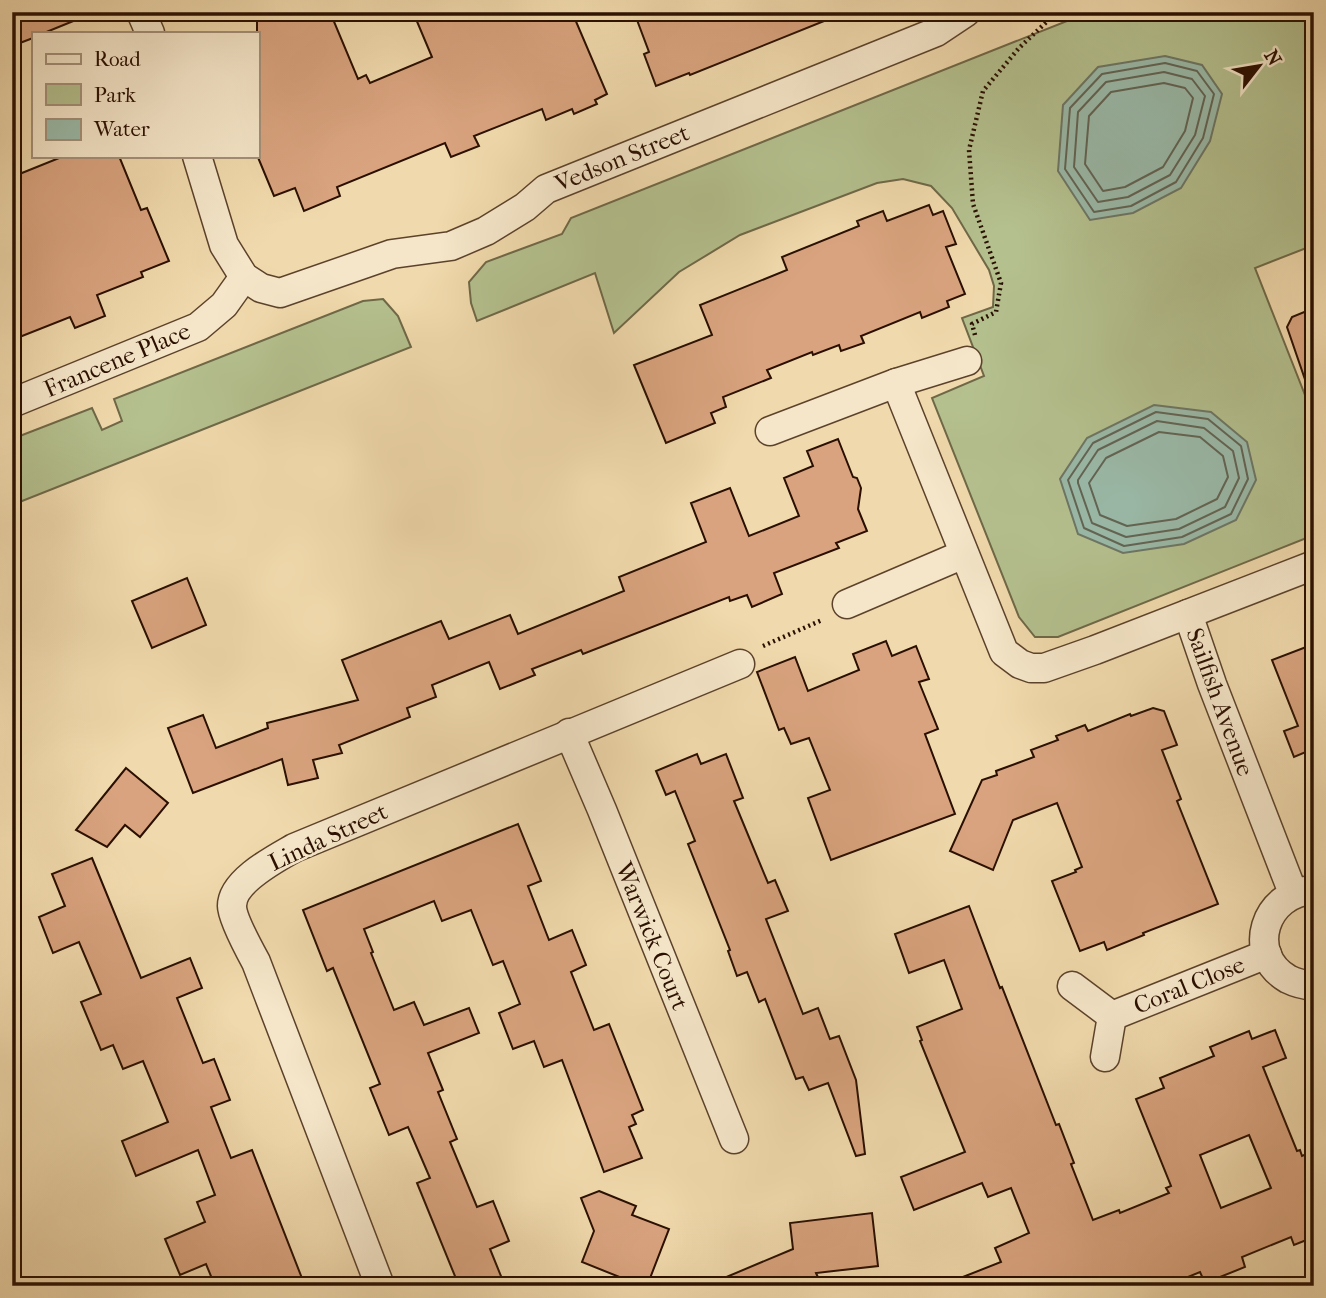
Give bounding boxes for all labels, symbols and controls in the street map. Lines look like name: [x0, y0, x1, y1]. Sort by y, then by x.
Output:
legend: [32, 32, 259, 158]
north arrow: [1224, 32, 1294, 102]
text: N: [1260, 46, 1286, 70]
text: Road: [94, 47, 141, 71]
text: Park: [94, 83, 136, 107]
text: Water: [93, 117, 150, 141]
street label: Vedson Street: [550, 118, 694, 198]
street label: Francene Place: [40, 317, 194, 403]
street label: Sailfish Avenue: [1180, 624, 1260, 780]
street label: Linda Street: [264, 797, 392, 877]
street label: Warwick Court: [609, 857, 695, 1014]
street label: Coral Close: [1130, 950, 1248, 1020]

